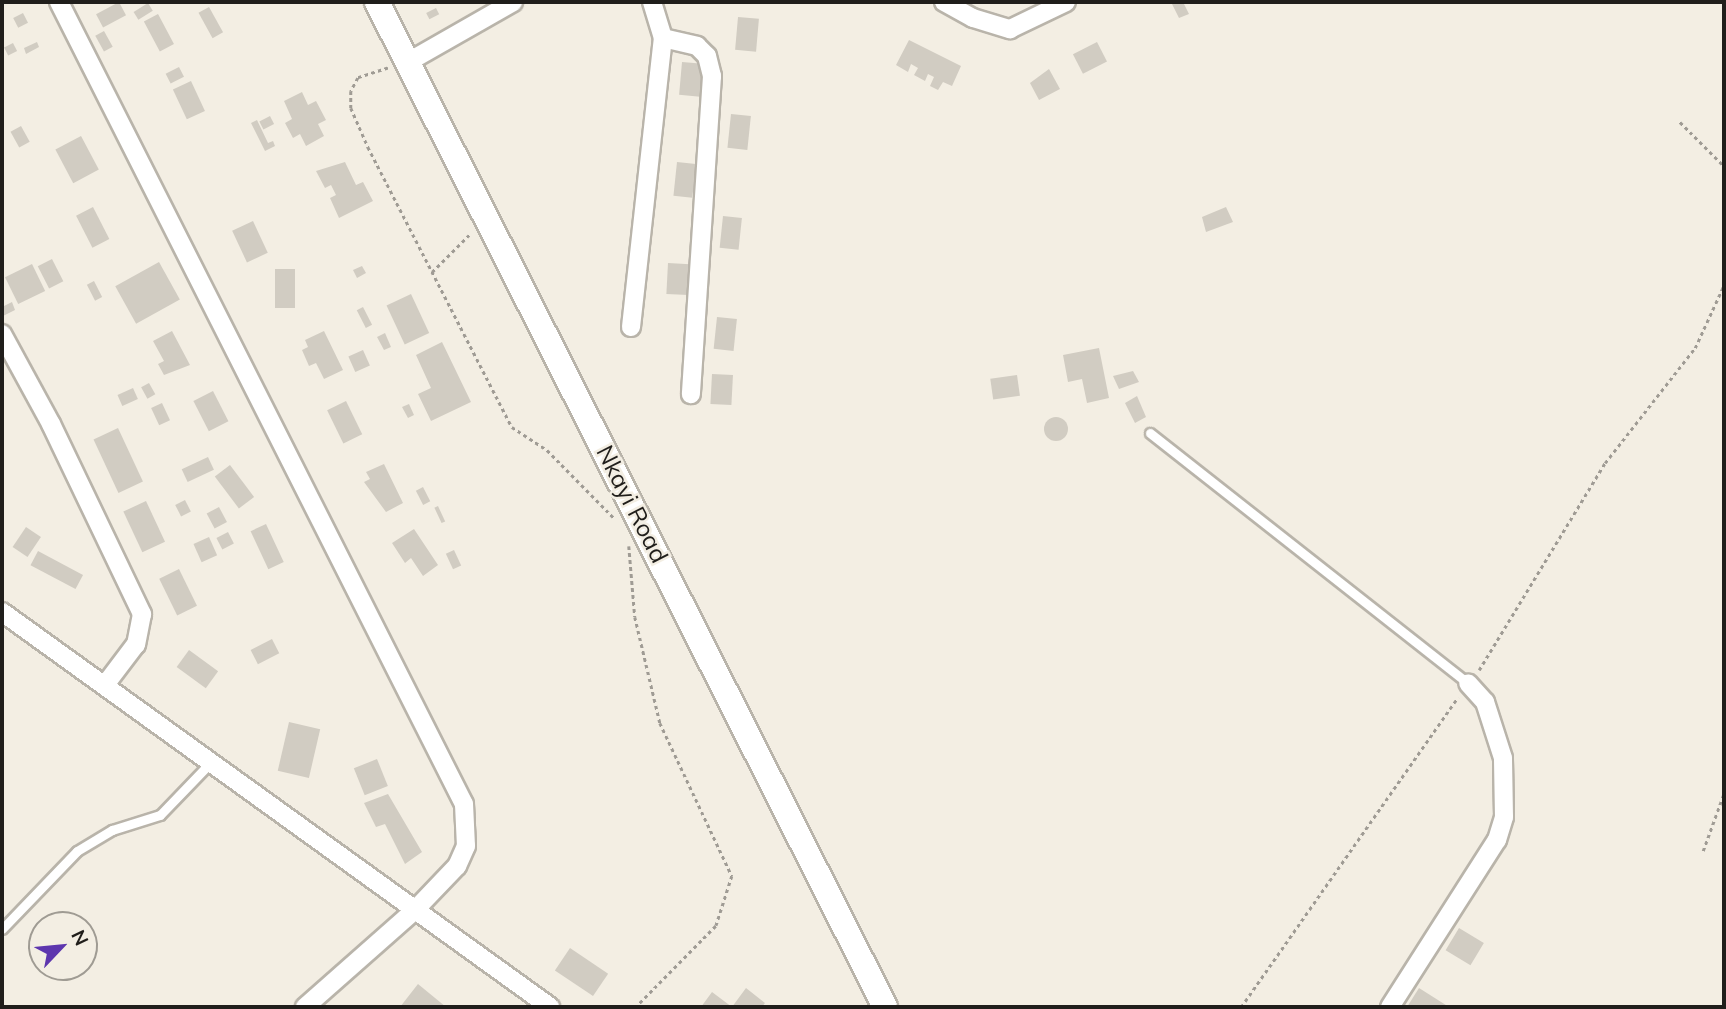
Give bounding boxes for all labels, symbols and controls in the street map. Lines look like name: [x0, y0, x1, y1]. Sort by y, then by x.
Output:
street label: Nkayi Road: [590, 440, 674, 568]
north arrow: [28, 911, 98, 981]
text: N: [66, 926, 94, 949]

